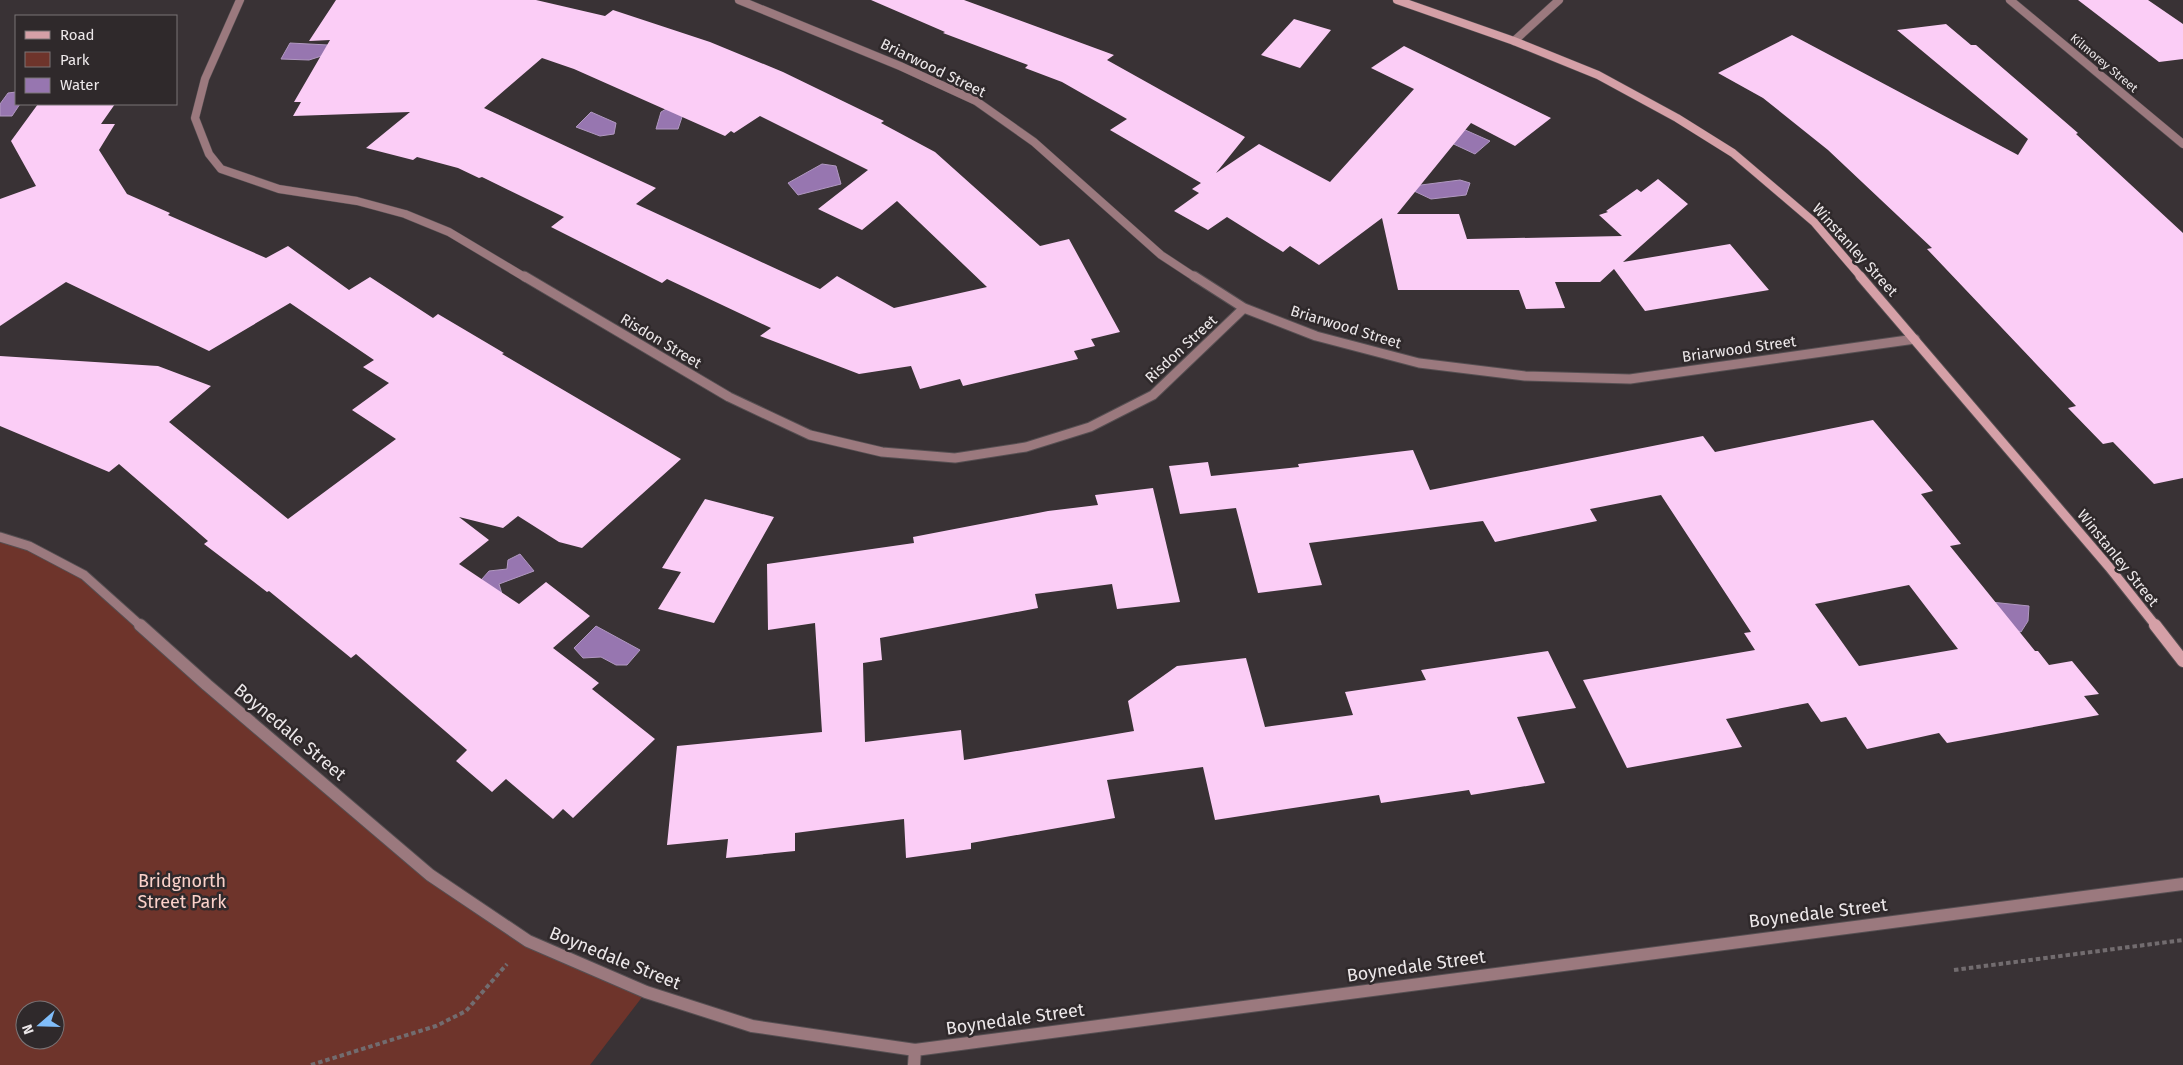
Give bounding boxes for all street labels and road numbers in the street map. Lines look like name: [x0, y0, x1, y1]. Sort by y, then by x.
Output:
street label: Kilmorey Street: [2067, 31, 2141, 96]
street label: Briarwood Street: [877, 35, 989, 102]
street label: Winstanley Street: [1808, 200, 1902, 301]
street label: Briarwood Street: [1288, 302, 1404, 353]
street label: Risdon Street: [617, 310, 705, 373]
street label: Risdon Street: [1141, 311, 1221, 387]
street label: Briarwood Street: [1681, 332, 1798, 366]
street label: Winstanley Street: [2074, 506, 2163, 610]
street label: Boynedale Street: [229, 679, 351, 786]
street label: Boynedale Street: [1747, 894, 1889, 932]
street label: Boynedale Street: [546, 922, 684, 995]
street label: Boynedale Street: [1345, 945, 1487, 987]
street label: Boynedale Street: [944, 998, 1086, 1040]

